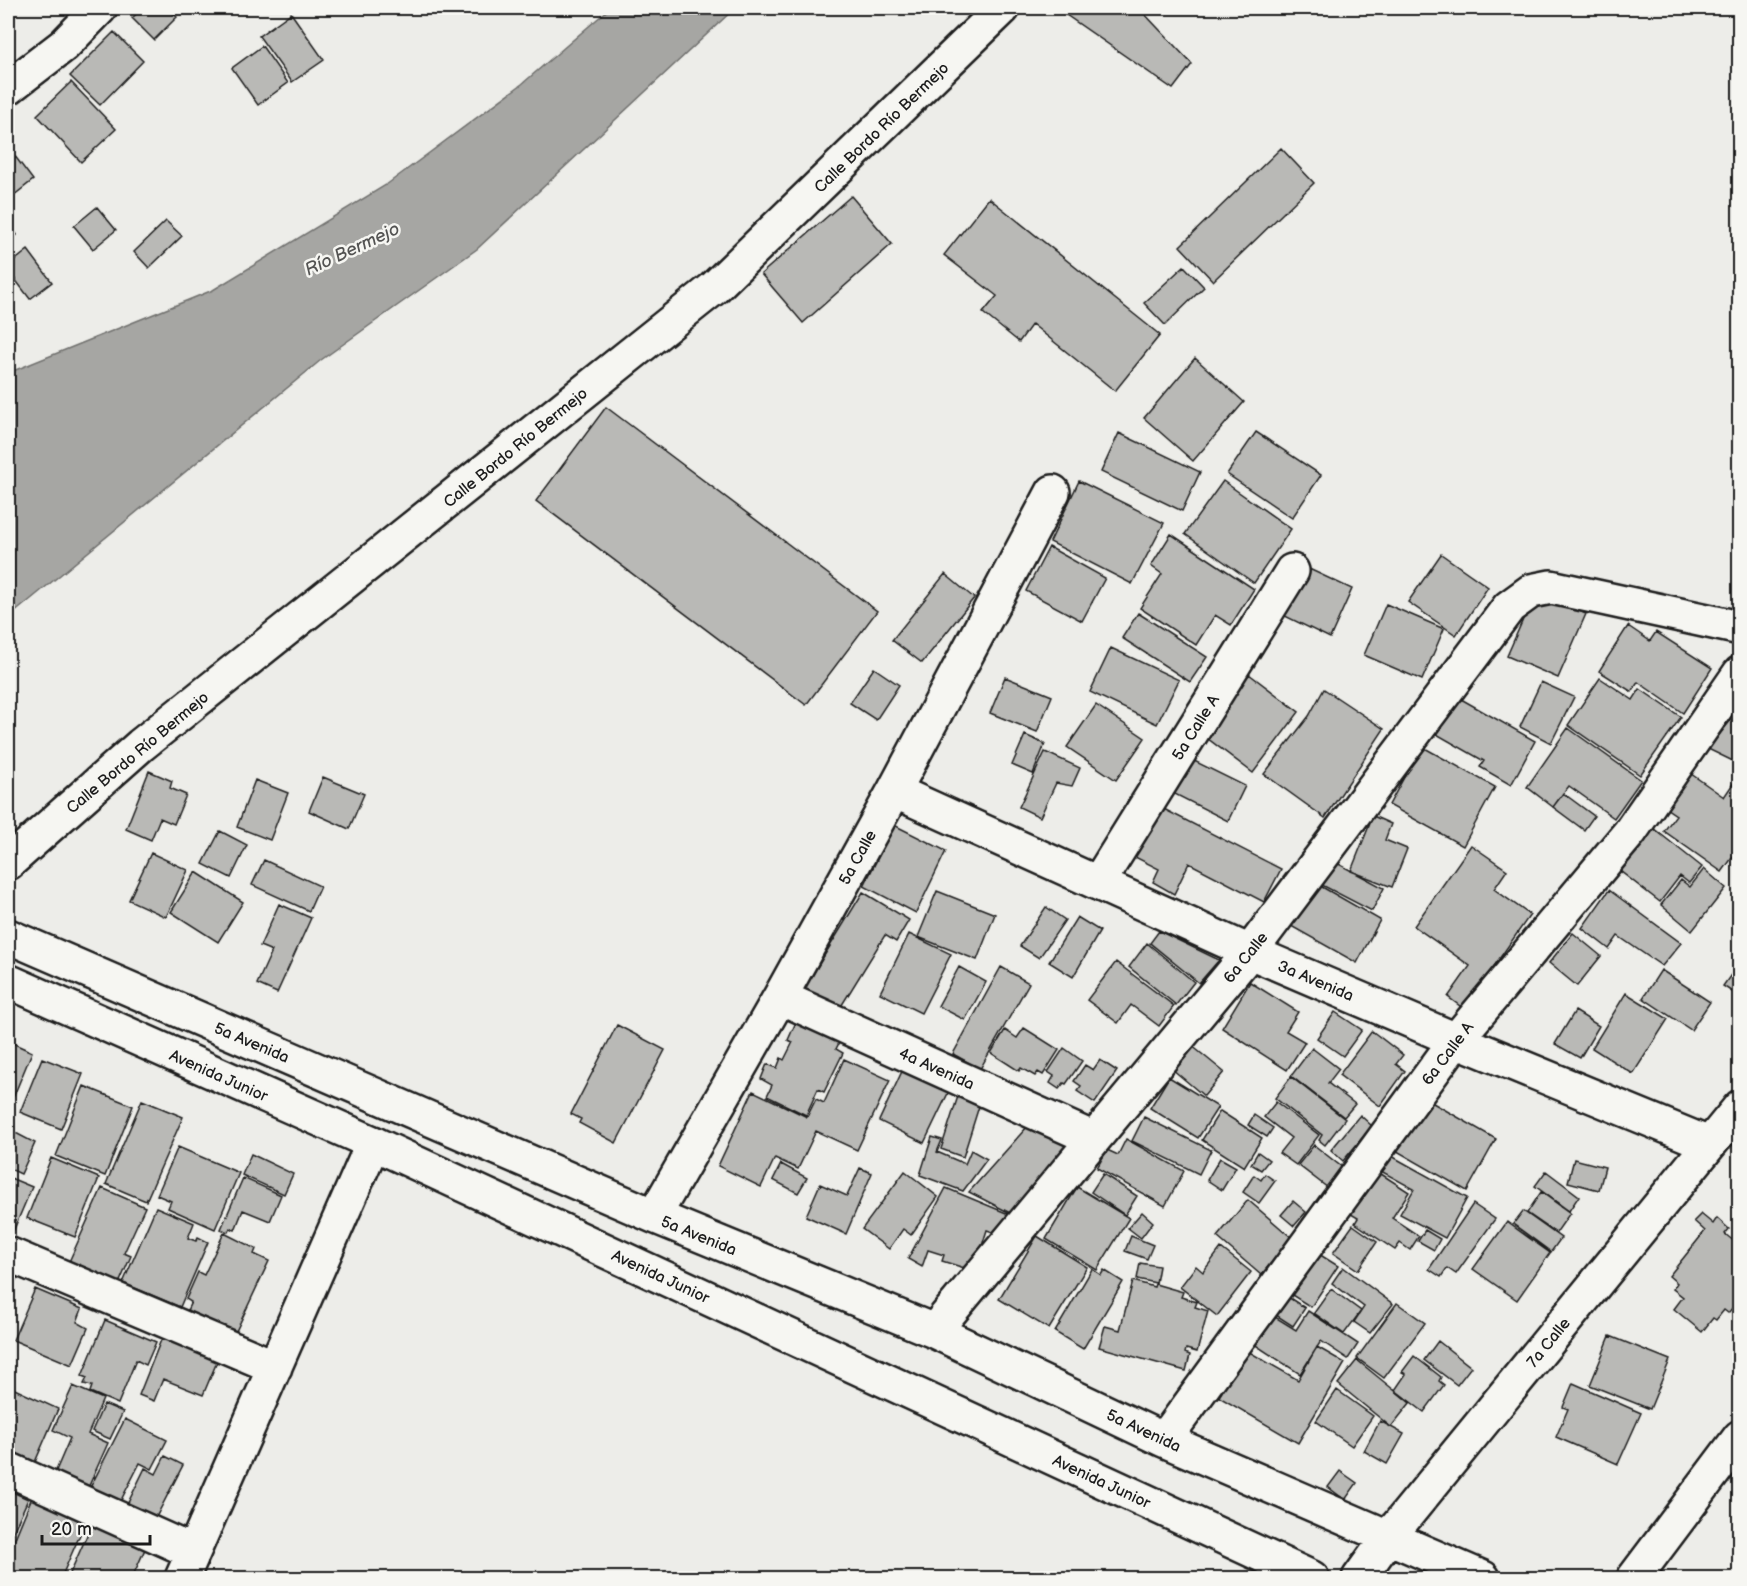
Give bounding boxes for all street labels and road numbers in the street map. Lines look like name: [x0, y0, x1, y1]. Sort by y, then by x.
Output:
street label: Calle Bordo Río Bermejo: [811, 59, 953, 197]
street label: Calle Bordo Río Bermejo: [440, 384, 592, 512]
street label: Calle Bordo Río Bermejo: [63, 688, 213, 818]
street label: 5a Calle A: [1169, 691, 1224, 764]
street label: 5a Calle: [836, 827, 881, 888]
street label: 6a Calle: [1220, 928, 1273, 987]
street label: 3a Avenida: [1275, 957, 1356, 1006]
street label: 6a Calle A: [1418, 1018, 1478, 1089]
street label: 5a Avenida: [211, 1019, 292, 1068]
street label: 4a Avenida: [896, 1044, 977, 1094]
street label: Avenida Junior: [166, 1046, 271, 1107]
street label: 5a Avenida: [658, 1213, 739, 1260]
street label: Avenida Junior: [608, 1246, 712, 1308]
street label: 7a Calle: [1523, 1314, 1575, 1372]
street label: 5a Avenida: [1103, 1406, 1184, 1457]
street label: Avenida Junior: [1049, 1451, 1153, 1513]

